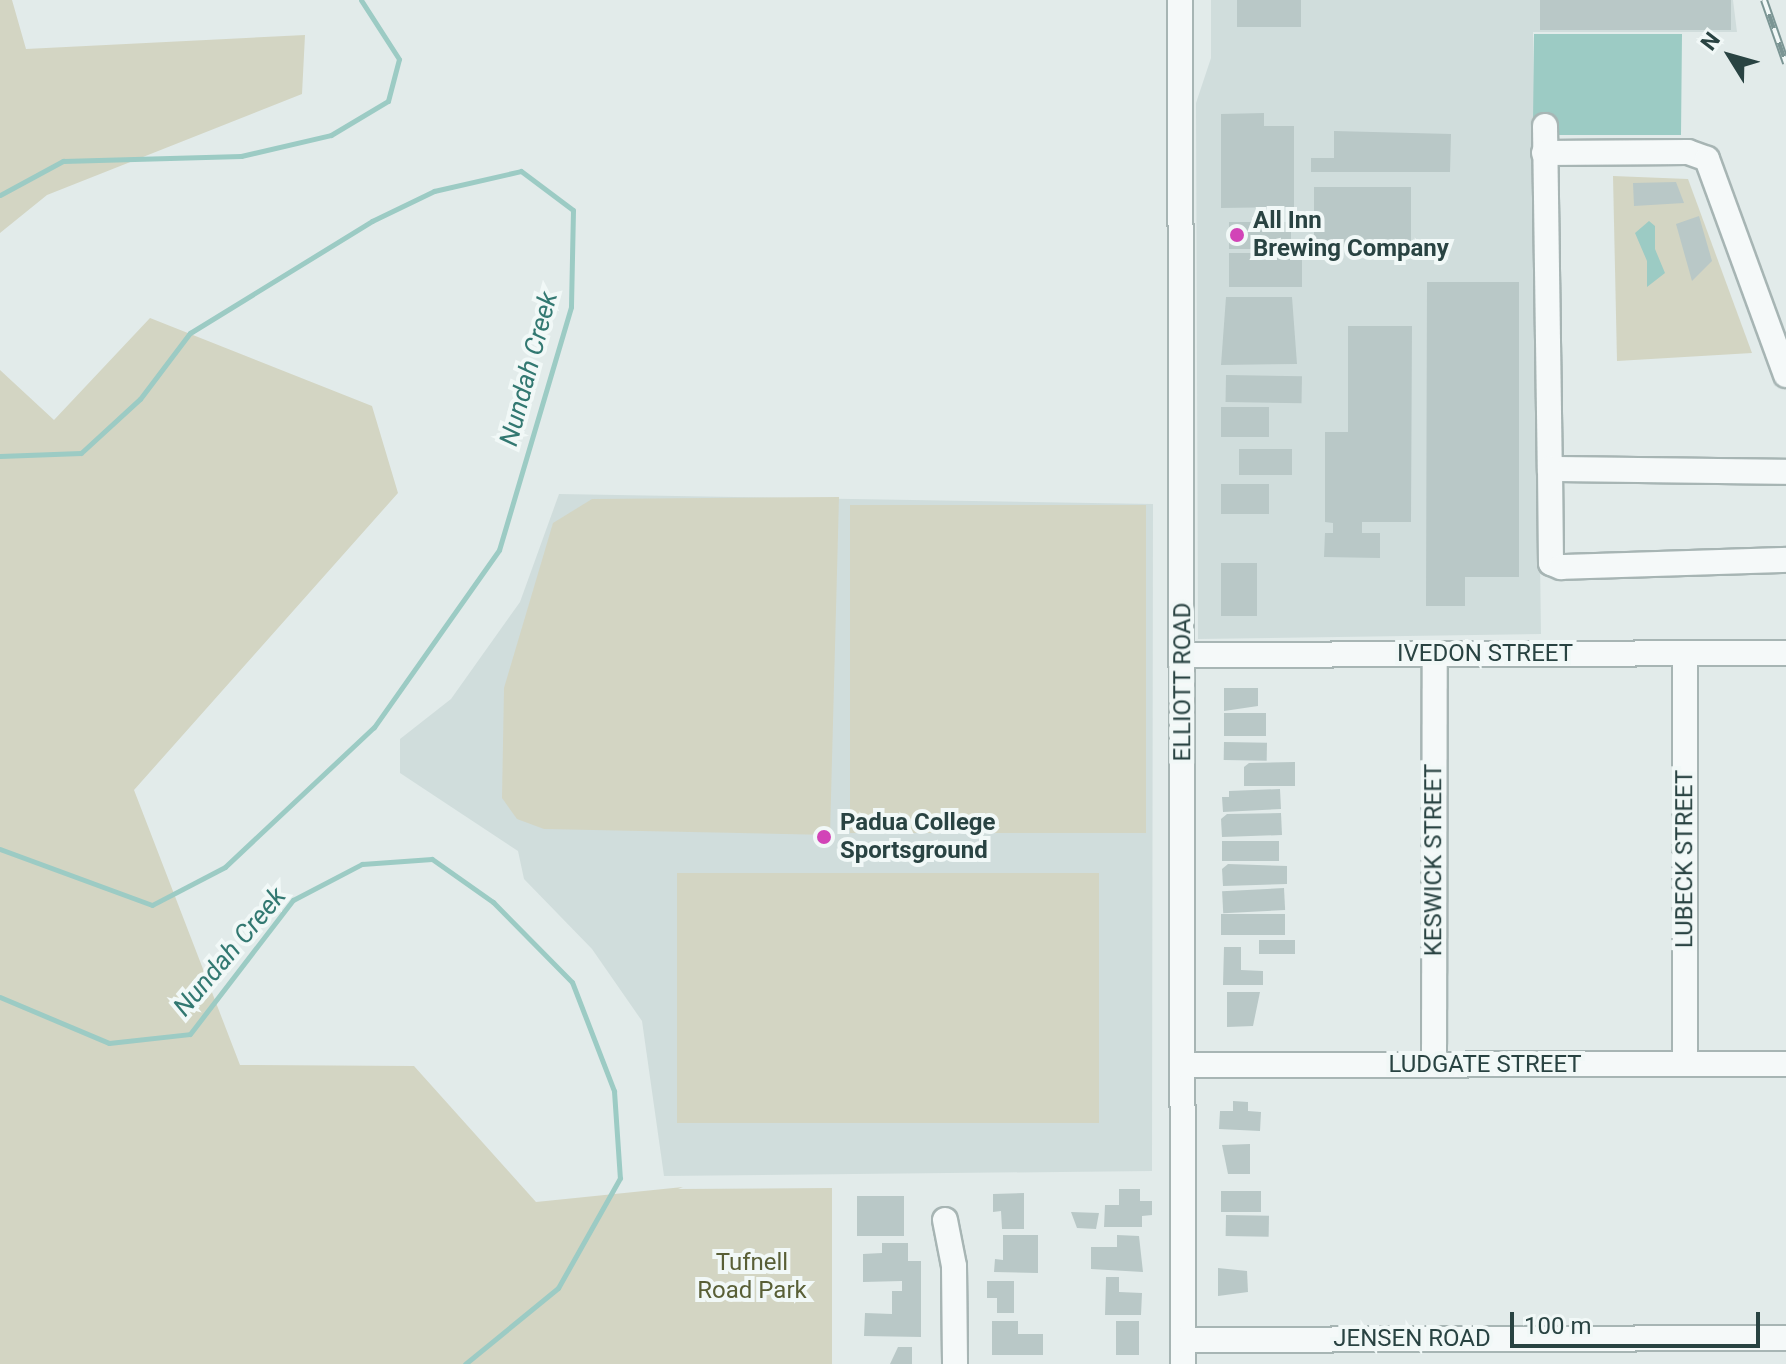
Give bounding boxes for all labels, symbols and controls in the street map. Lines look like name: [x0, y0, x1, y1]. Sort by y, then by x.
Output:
north arrow: [1690, 16, 1770, 96]
text: N: [1696, 28, 1725, 55]
place label: All Inn Brewing Company: [1253, 207, 1449, 263]
marker: All Inn Brewing Company: [1228, 226, 1246, 244]
water label: Nundah Creek: [493, 289, 565, 449]
street label: ELLIOTT ROAD: [1169, 602, 1197, 762]
street label: IVEDON STREET: [1397, 640, 1573, 668]
street label: KESWICK STREET: [1420, 764, 1448, 956]
street label: LUBECK STREET: [1671, 770, 1699, 948]
place label: Padua College Sportsground: [840, 809, 996, 865]
marker: Padua College Sportsground: [815, 828, 833, 846]
water label: Nundah Creek: [167, 881, 293, 1023]
street label: LUDGATE STREET: [1388, 1051, 1582, 1079]
park label: Tufnell Road Park: [697, 1249, 807, 1305]
scale bar: [1514, 1296, 1764, 1346]
text: 100 m: [1524, 1312, 1591, 1340]
street label: JENSEN ROAD: [1333, 1325, 1491, 1353]

